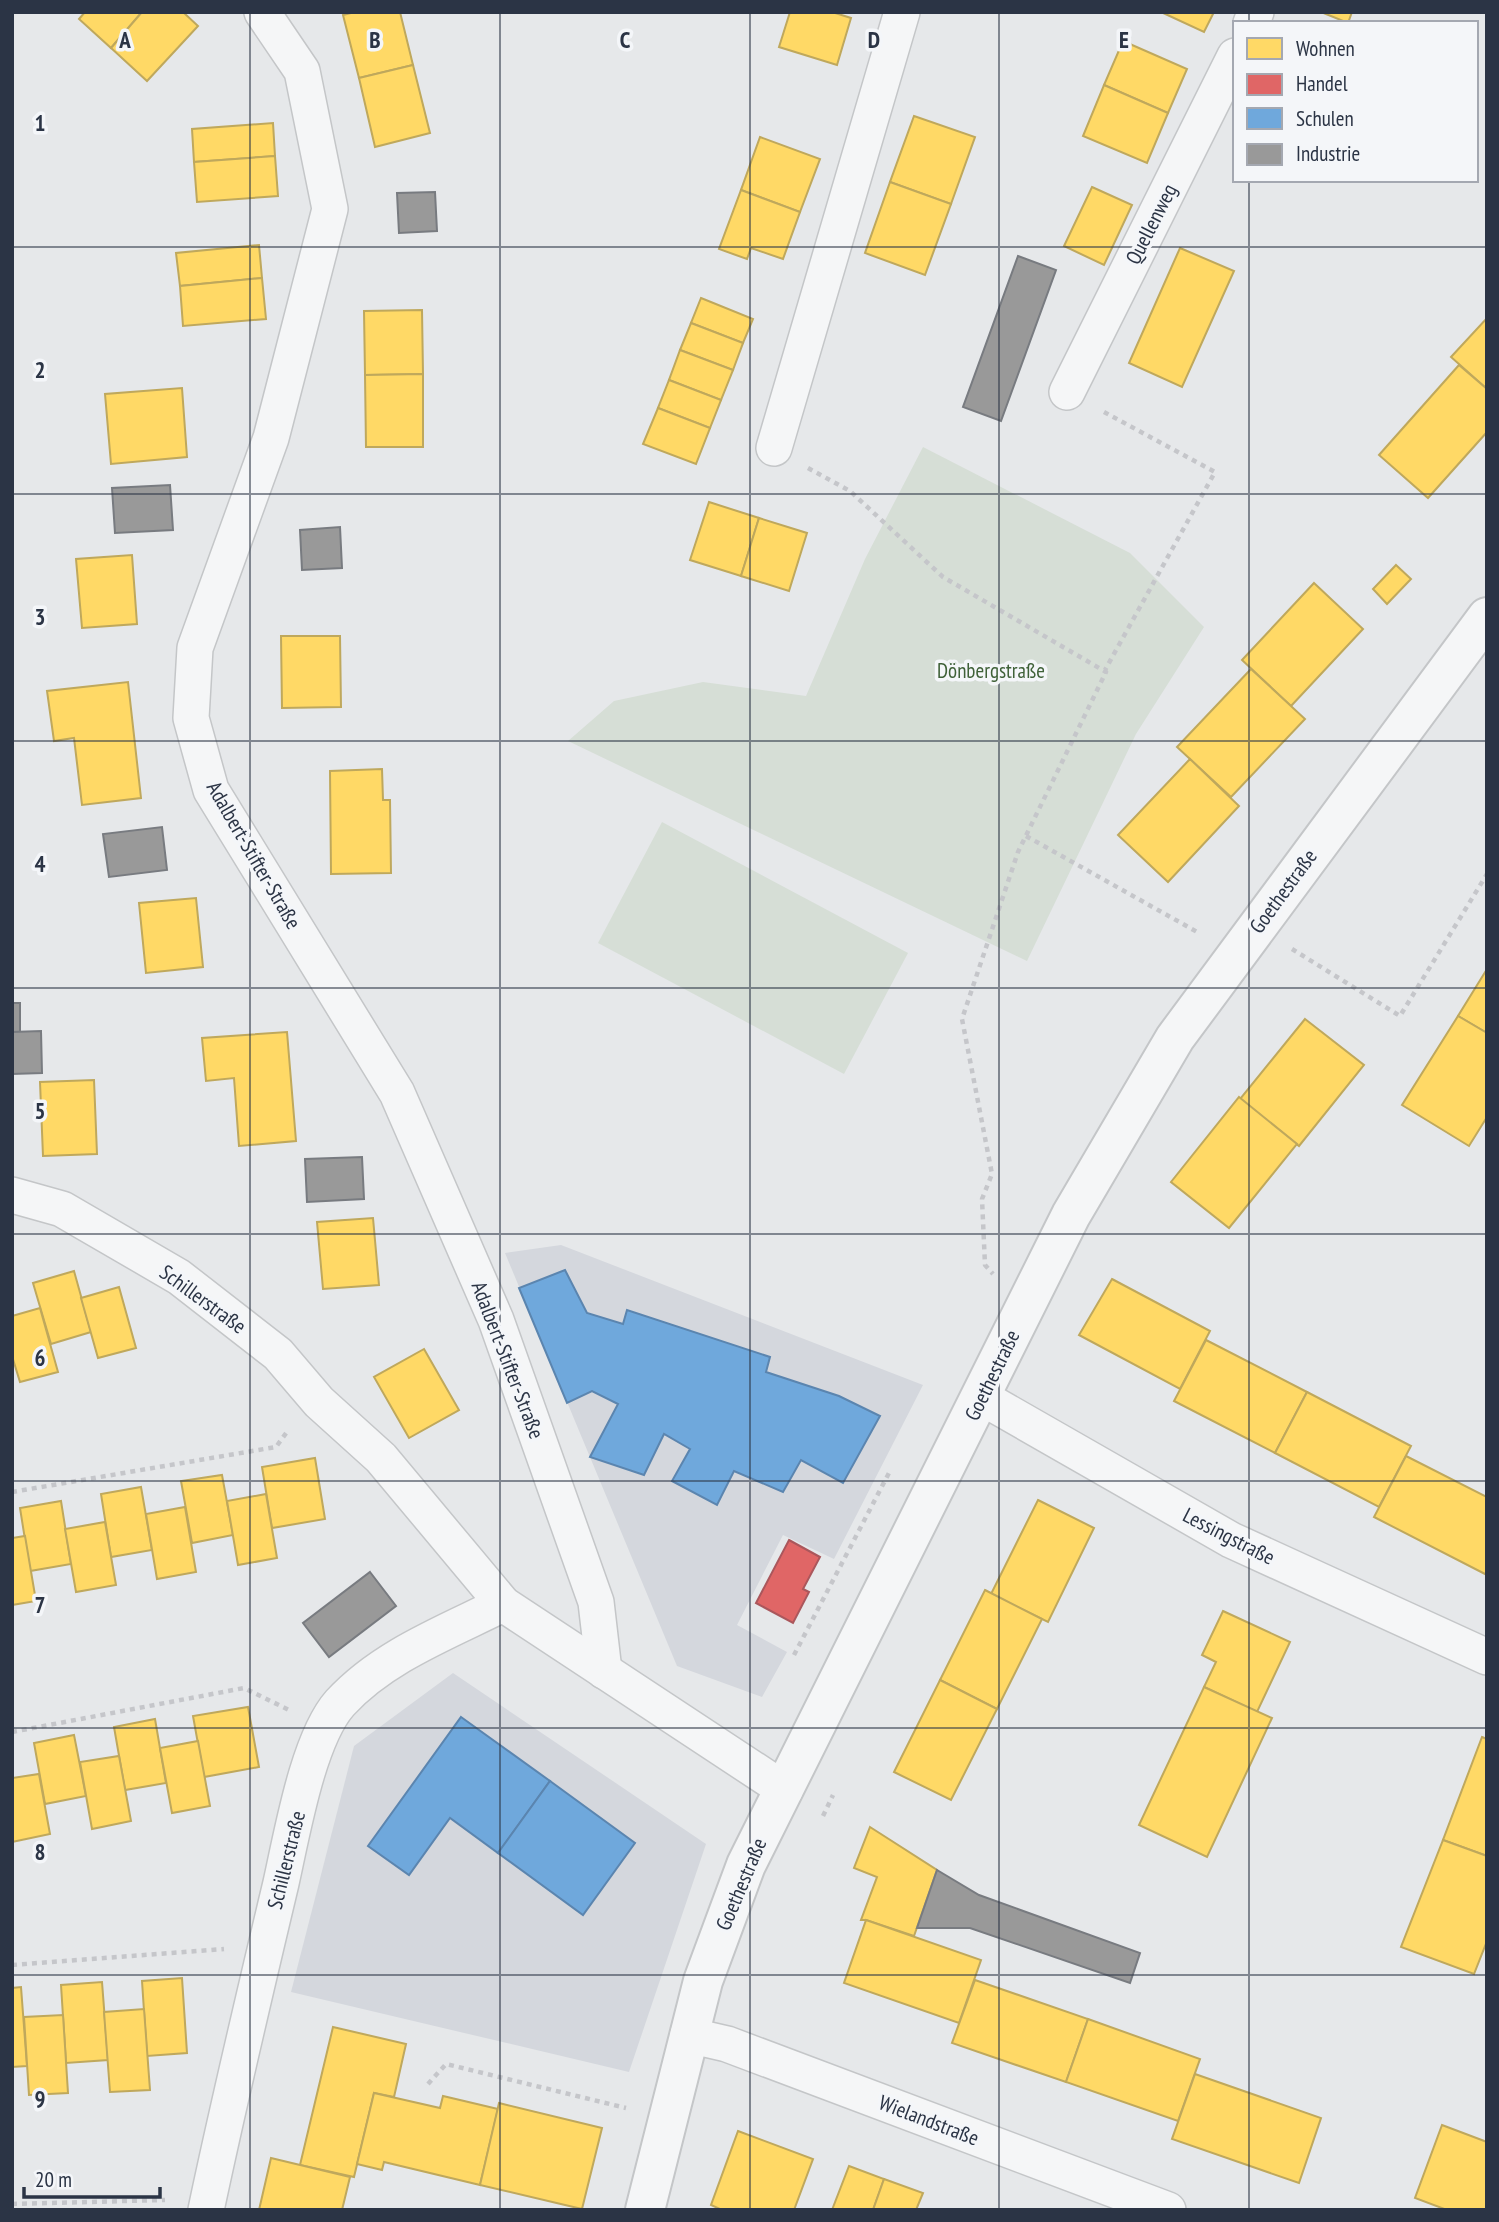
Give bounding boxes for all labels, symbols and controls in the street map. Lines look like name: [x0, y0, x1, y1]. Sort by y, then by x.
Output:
legend: [1233, 21, 1478, 182]
text: A: [118, 25, 131, 54]
text: B: [369, 25, 381, 54]
text: C: [620, 25, 631, 54]
text: D: [868, 25, 880, 54]
text: E: [1119, 25, 1129, 54]
text: Wohnen: [1296, 35, 1355, 62]
text: Handel: [1296, 70, 1348, 97]
text: Schulen: [1296, 105, 1354, 132]
text: 1: [35, 108, 46, 137]
text: Industrie: [1296, 140, 1360, 167]
street label: Quellenweg: [1119, 179, 1183, 269]
text: 2: [35, 355, 46, 384]
text: 3: [35, 602, 46, 631]
park label: Dönbergstraße: [937, 657, 1045, 684]
street label: Adalbert-Stifter-Straße: [201, 776, 307, 934]
street label: Goethestraße: [1243, 844, 1323, 938]
text: 4: [35, 849, 46, 878]
text: 5: [35, 1096, 46, 1125]
street label: Schillerstraße: [154, 1259, 252, 1339]
street label: Adalbert-Stifter-Straße: [466, 1278, 550, 1442]
street label: Goethestraße: [958, 1325, 1026, 1425]
text: 6: [35, 1343, 46, 1372]
street label: Lessingstraße: [1179, 1501, 1279, 1571]
text: 7: [35, 1590, 46, 1619]
street label: Schillerstraße: [261, 1808, 311, 1912]
street label: Goethestraße: [709, 1834, 773, 1934]
text: 8: [35, 1837, 46, 1866]
text: 9: [35, 2084, 46, 2113]
street label: Wielandstraße: [875, 2089, 983, 2151]
scale bar: [24, 2156, 161, 2200]
text: 20 m: [35, 2166, 72, 2193]

